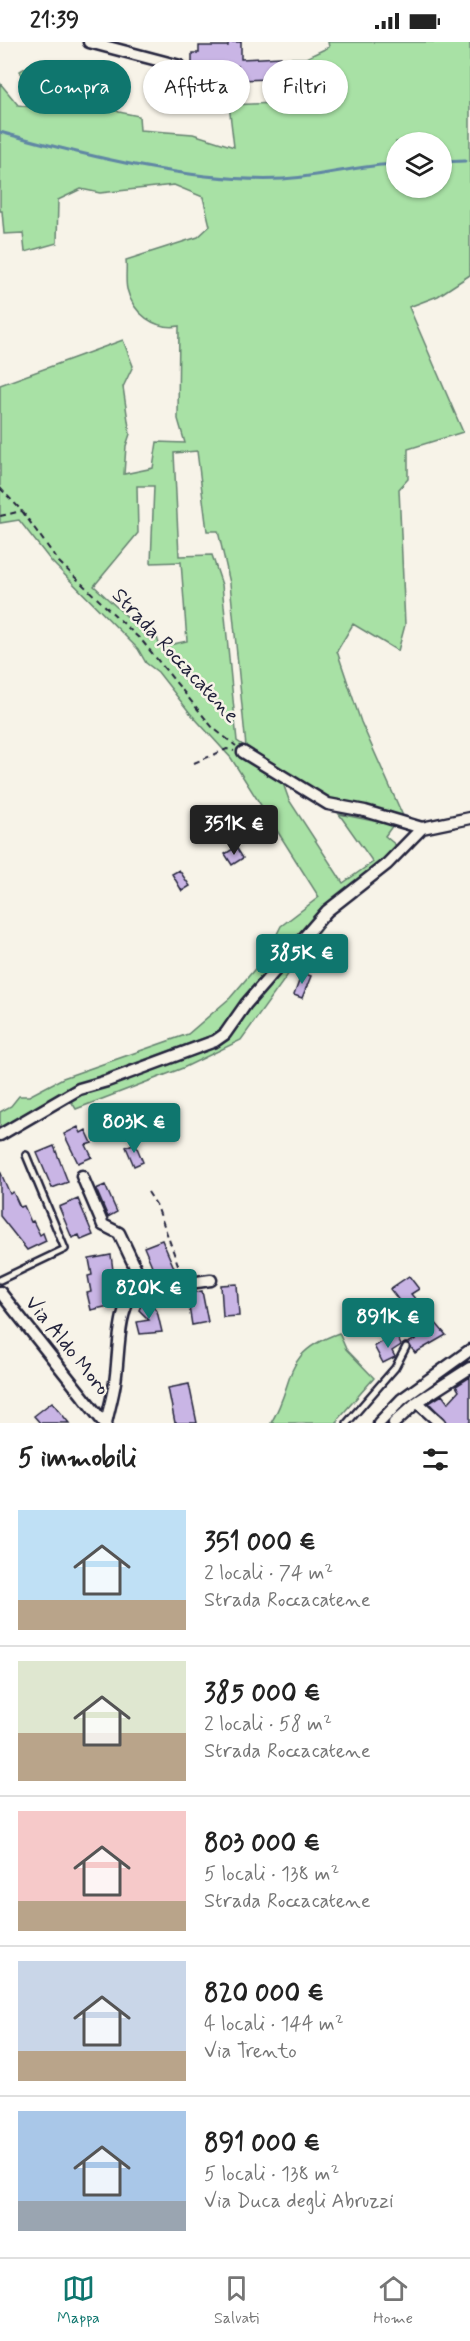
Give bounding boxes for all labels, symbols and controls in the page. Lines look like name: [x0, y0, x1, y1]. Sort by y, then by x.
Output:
text: 21:39: [30, 7, 79, 35]
chip: Compra: [18, 60, 131, 114]
chip: Affitta: [143, 60, 250, 114]
chip: Filtri: [262, 60, 348, 114]
map controls: [386, 132, 452, 198]
button: layers: [386, 132, 452, 198]
street label: Strada Roccacatene: [105, 582, 245, 729]
pin: 351K €: [185, 805, 283, 856]
text: 351K €: [204, 811, 264, 838]
pin: 385K €: [253, 934, 351, 985]
text: 385K €: [270, 940, 334, 967]
pin: 803K €: [85, 1103, 183, 1154]
text: 803K €: [102, 1109, 166, 1136]
pin: 820K €: [100, 1269, 198, 1320]
text: 820K €: [116, 1275, 182, 1302]
street label: Via Aldo Moro: [18, 1290, 116, 1401]
pin: 891K €: [339, 1298, 437, 1349]
text: 891K €: [356, 1304, 420, 1331]
text: 5 immobili: [18, 1442, 137, 1476]
icon: filters: [419, 1443, 452, 1476]
text: 351 000 €: [204, 1526, 316, 1560]
icon: home: [66, 1534, 138, 1606]
text: 2 locali · 74 m²: [204, 1560, 333, 1587]
text: Strada Roccacatene: [204, 1587, 371, 1614]
text: 385 000 €: [204, 1677, 321, 1711]
icon: home: [66, 1685, 138, 1757]
text: 2 locali · 58 m²: [204, 1711, 332, 1738]
text: Strada Roccacatene: [204, 1738, 371, 1765]
text: 803 000 €: [204, 1827, 320, 1861]
icon: home: [66, 1835, 138, 1907]
text: 5 locali · 138 m²: [204, 1861, 339, 1888]
text: Strada Roccacatene: [204, 1888, 371, 1915]
text: 820 000 €: [204, 1977, 324, 2011]
icon: home: [66, 1985, 138, 2057]
text: 4 locali · 144 m²: [204, 2011, 344, 2038]
text: Via Trento: [204, 2038, 297, 2065]
text: 891 000 €: [204, 2127, 320, 2161]
icon: home: [66, 2135, 138, 2207]
text: 5 locali · 138 m²: [204, 2161, 339, 2188]
text: Via Duca degli Abruzzi: [204, 2188, 394, 2215]
tab: Mappa: [57, 2272, 100, 2329]
tab: Salvati: [214, 2272, 259, 2329]
tab: Home: [373, 2272, 413, 2329]

